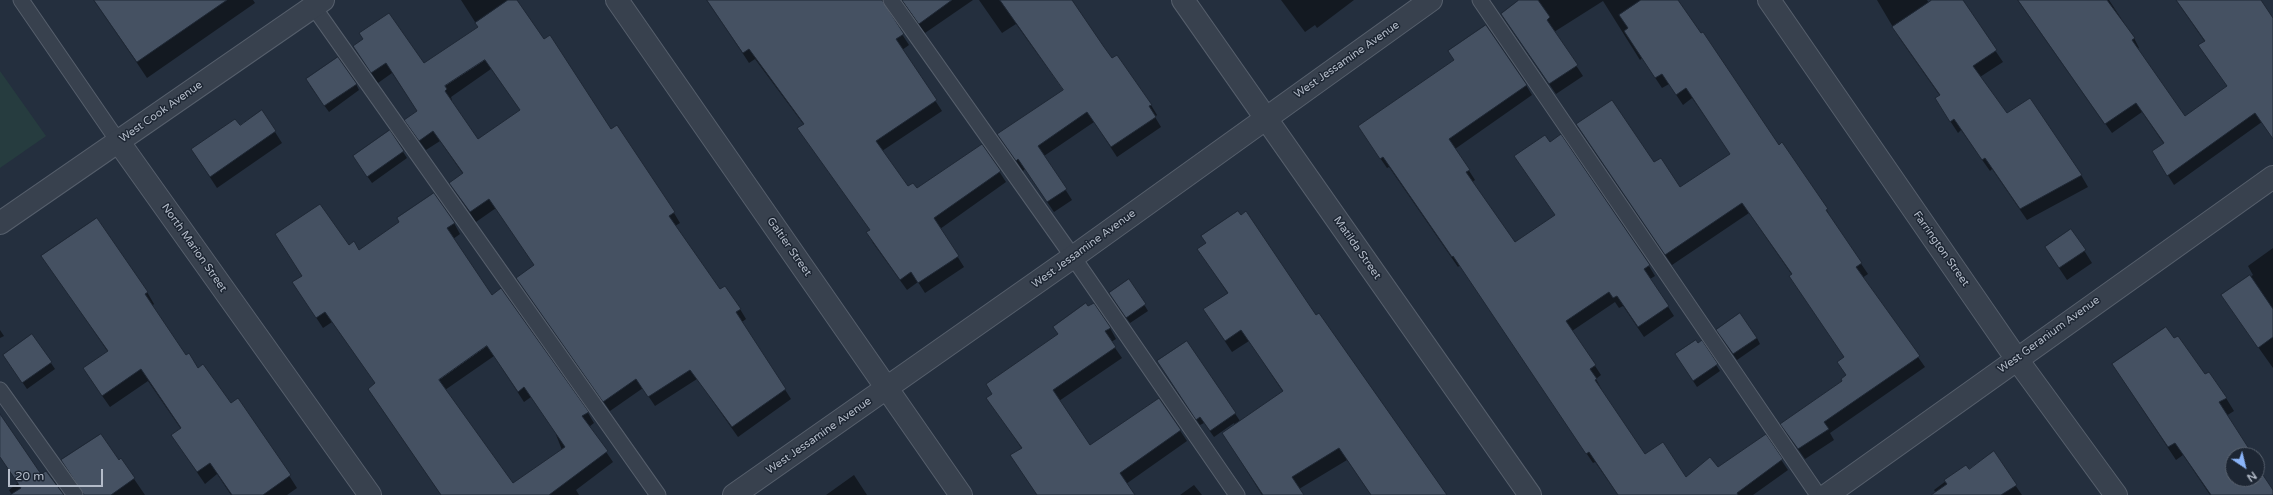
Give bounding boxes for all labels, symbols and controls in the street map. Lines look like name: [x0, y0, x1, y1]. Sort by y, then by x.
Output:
street label: West Jessamine Avenue: [1292, 19, 1402, 101]
street label: West Cook Avenue: [117, 78, 205, 146]
street label: North Marion Street: [159, 201, 229, 295]
street label: West Jessamine Avenue: [1029, 207, 1139, 291]
street label: Farrington Street: [1910, 209, 1972, 289]
street label: Matilda Street: [1330, 214, 1384, 282]
street label: Galtier Street: [764, 215, 814, 279]
street label: West Geranium Avenue: [1996, 294, 2102, 376]
street label: West Jessamine Avenue: [764, 395, 874, 477]
north arrow: [2225, 447, 2265, 487]
scale bar: [10, 461, 105, 487]
text: 20 m: [15, 469, 44, 483]
text: N: [2244, 469, 2259, 484]

